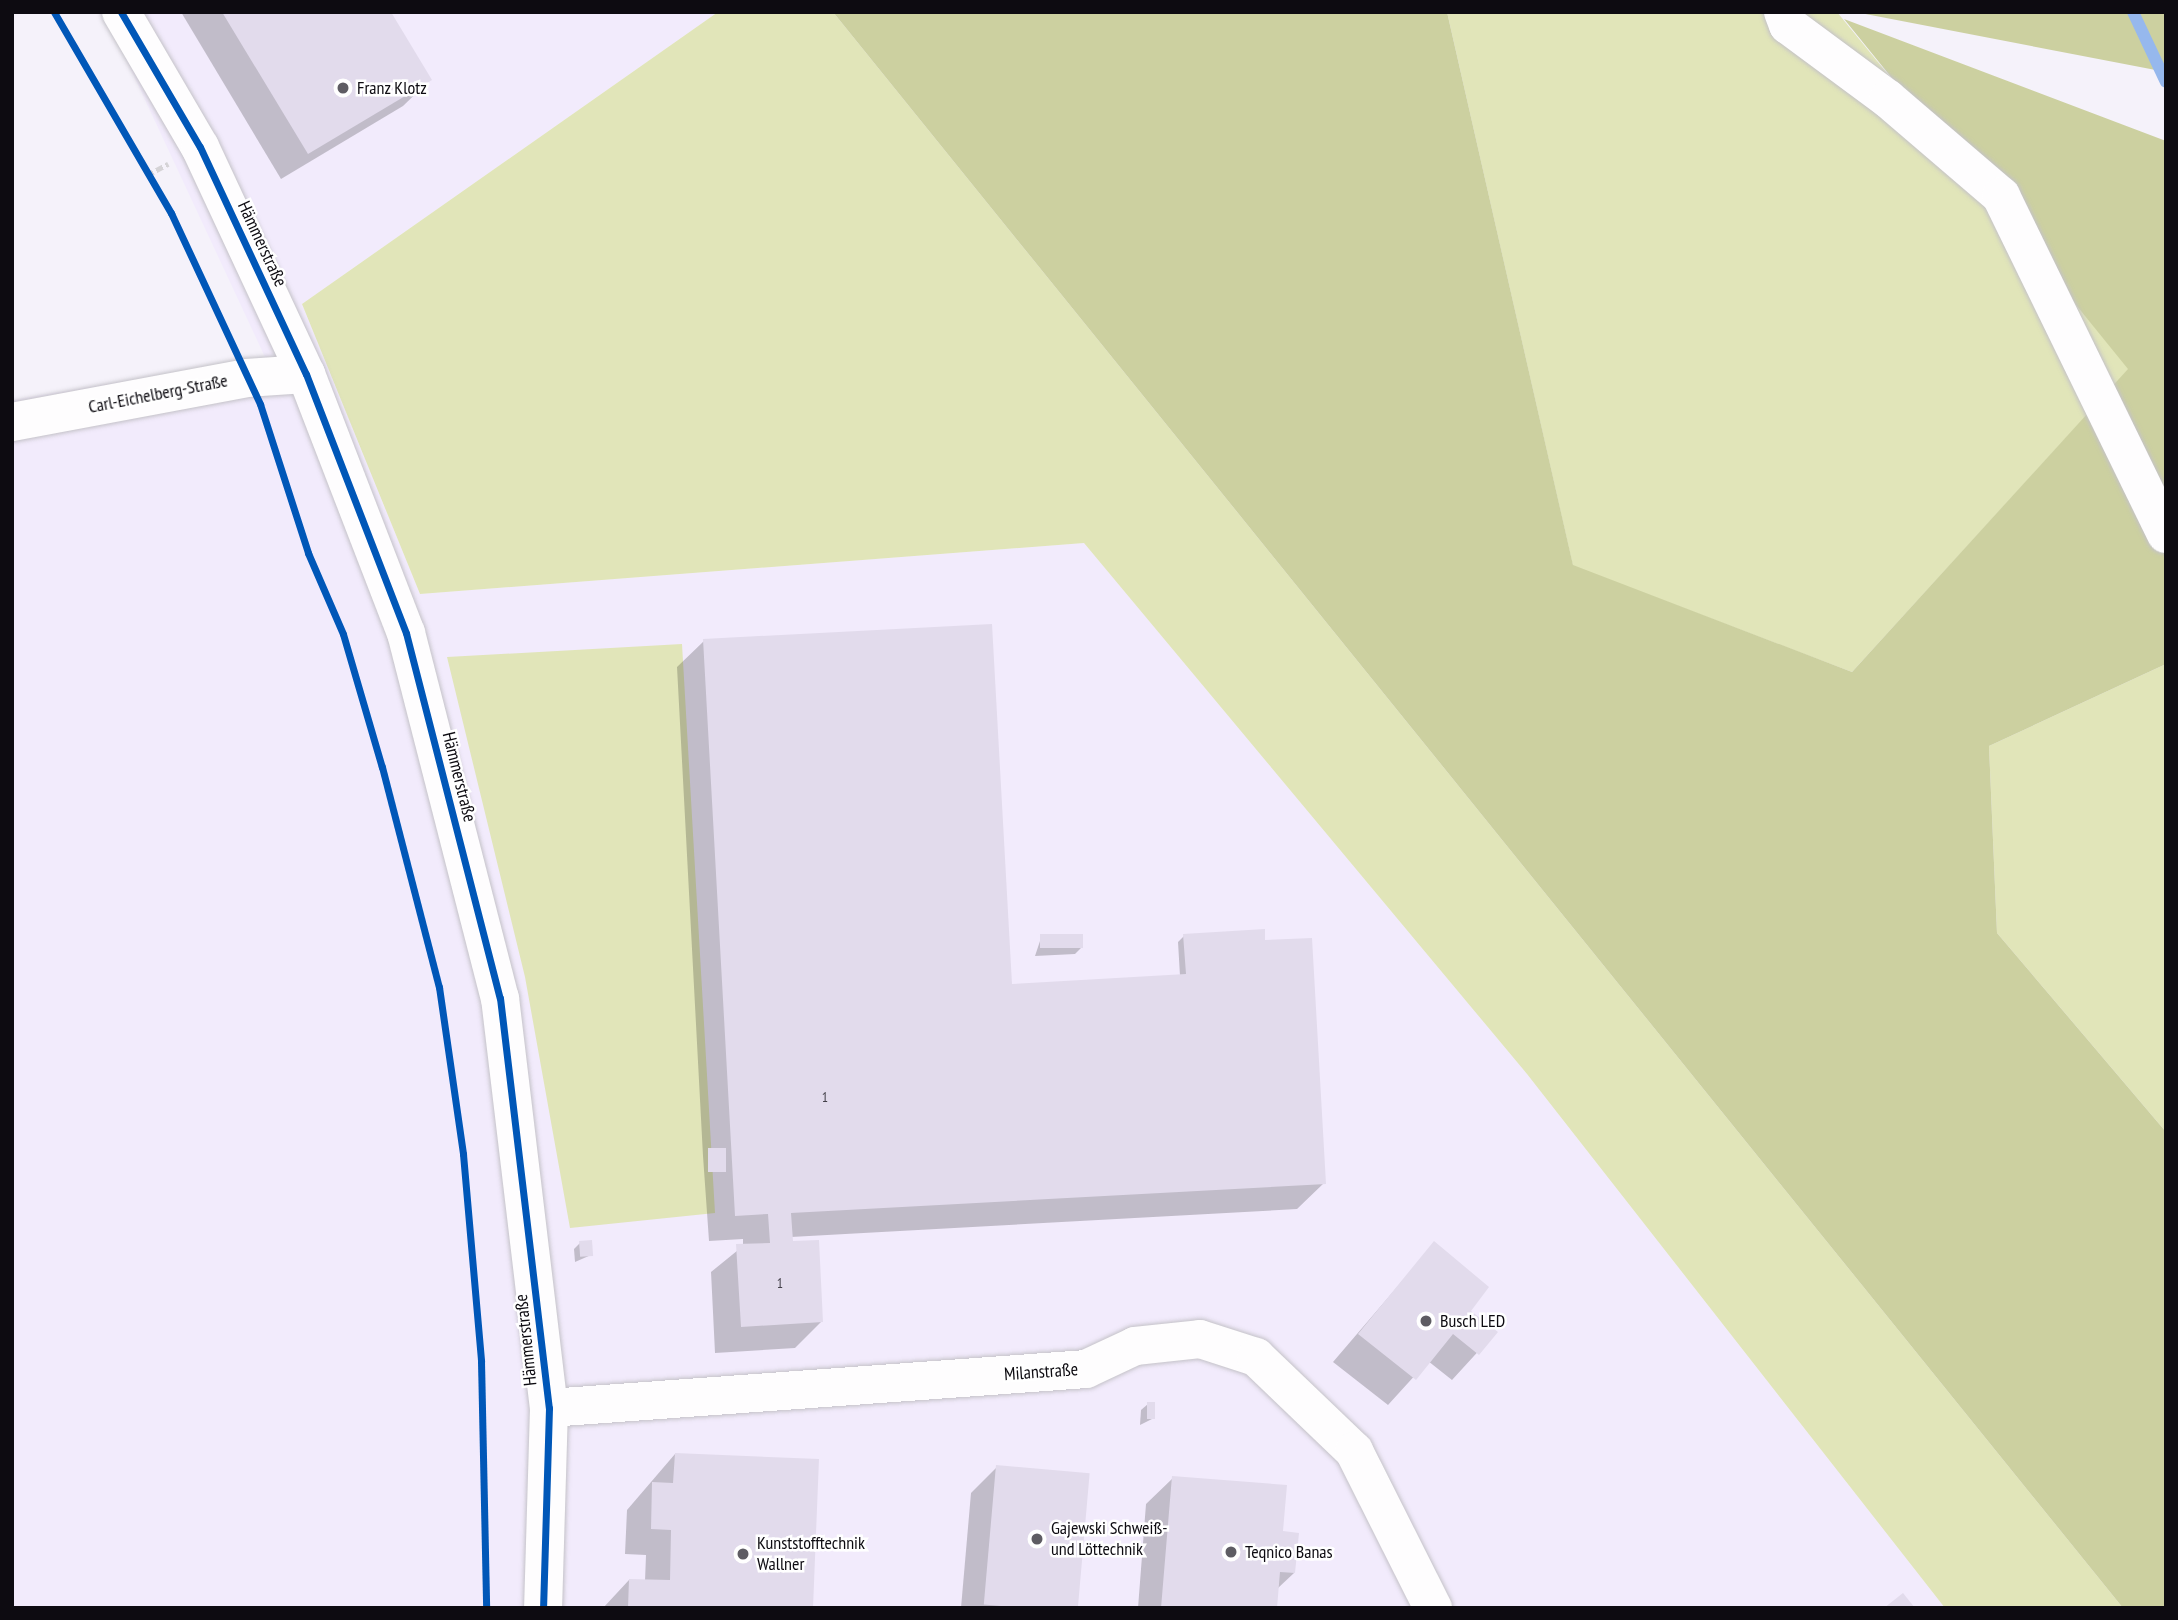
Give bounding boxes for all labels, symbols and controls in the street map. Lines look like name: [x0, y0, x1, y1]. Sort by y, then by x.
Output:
place label: Franz Klotz: [357, 77, 427, 99]
marker: Franz Klotz: [335, 80, 351, 96]
street label: Hämmerstraße: [233, 198, 291, 290]
street label: Carl-Eichelberg-Straße: [87, 370, 229, 418]
street label: Hämmerstraße: [437, 730, 481, 824]
house number: 1: [822, 1089, 828, 1105]
house number: 1: [777, 1275, 783, 1291]
street label: Hämmerstraße: [510, 1293, 542, 1387]
place label: Busch LED: [1440, 1310, 1505, 1332]
marker: Busch LED: [1418, 1313, 1434, 1329]
street label: Milanstraße: [1003, 1359, 1079, 1385]
place label: Gajewski Schweiß- und Löttechnik: [1051, 1518, 1167, 1560]
marker: Gajewski Schweiß- und Löttechnik: [1029, 1531, 1045, 1547]
place label: Kunststofftechnik Wallner: [757, 1533, 865, 1576]
place label: Teqnico Banas: [1245, 1541, 1333, 1563]
marker: Teqnico Banas: [1223, 1544, 1239, 1560]
marker: Kunststofftechnik Wallner: [735, 1546, 751, 1562]

